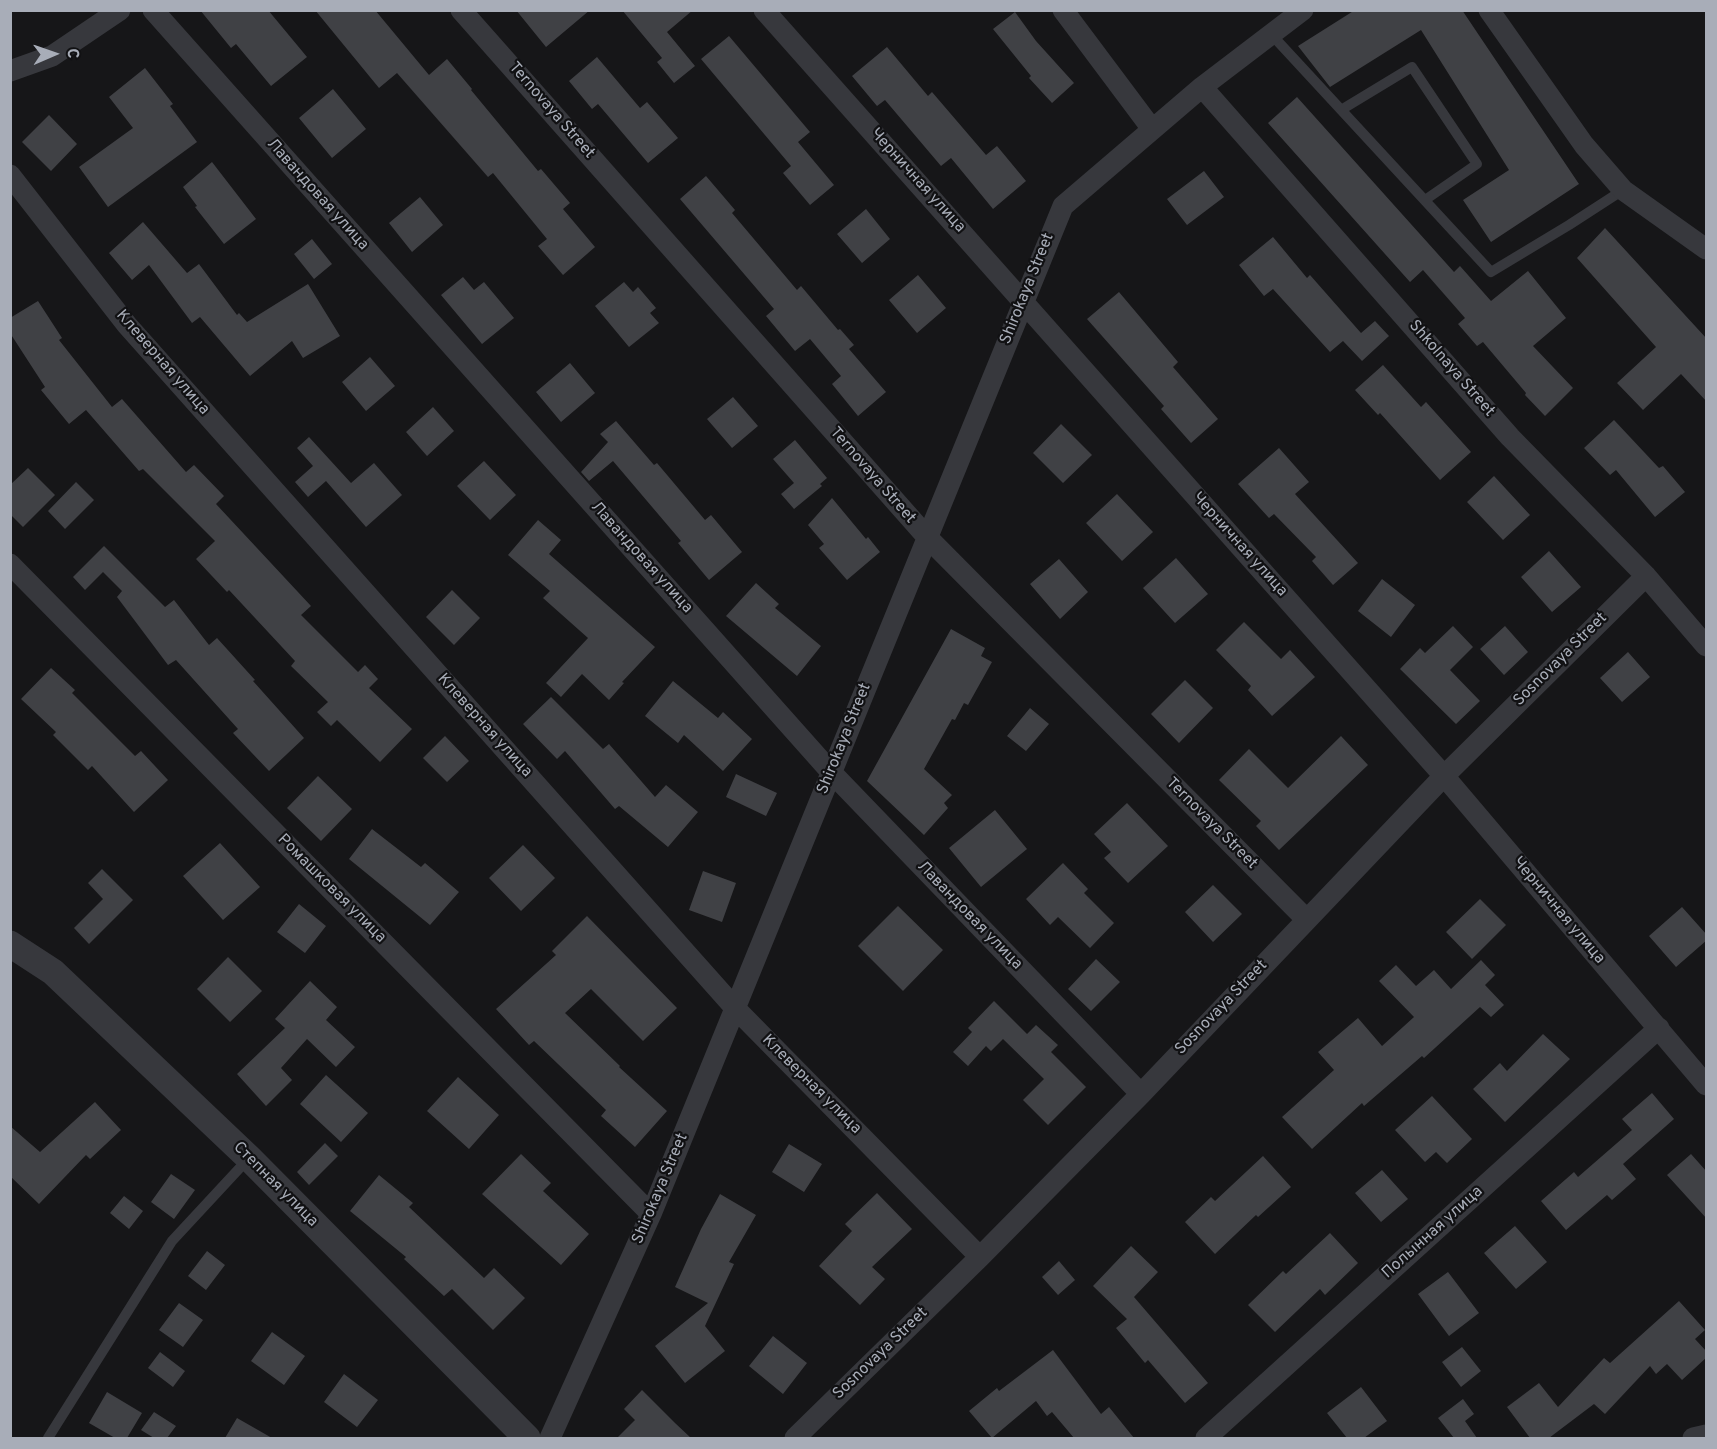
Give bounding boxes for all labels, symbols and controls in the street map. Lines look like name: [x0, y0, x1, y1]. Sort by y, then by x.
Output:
north arrow: [24, 24, 84, 84]
text: С: [62, 48, 82, 59]
street label: Ternovaya Street: [504, 59, 598, 163]
street label: Черничная улица: [865, 125, 969, 237]
street label: Лавандовая улица: [262, 135, 372, 255]
street label: Shirokaya Street: [997, 231, 1059, 347]
street label: Клеверная улица: [111, 307, 213, 419]
street label: Shkolnaya Street: [1404, 317, 1498, 421]
street label: Ternovaya Street: [825, 424, 919, 528]
street label: Черничная улица: [1187, 489, 1291, 601]
street label: Лавандовая улица: [586, 498, 696, 618]
street label: Sosnovaya Street: [1510, 609, 1612, 711]
street label: Клеверная улица: [432, 670, 536, 782]
street label: Shirokaya Street: [814, 681, 876, 797]
street label: Ternovaya Street: [1161, 774, 1261, 874]
street label: Ромашковая улица: [273, 831, 389, 947]
street label: Черничная улица: [1508, 854, 1608, 968]
street label: Лавандовая улица: [912, 858, 1026, 974]
street label: Sosnovaya Street: [1172, 957, 1272, 1059]
street label: Клеверная улица: [757, 1031, 865, 1139]
street label: Shirokaya Street: [629, 1131, 693, 1247]
street label: Степная улица: [228, 1138, 322, 1232]
street label: Полынная улица: [1379, 1183, 1487, 1283]
street label: Sosnovaya Street: [830, 1304, 932, 1404]

